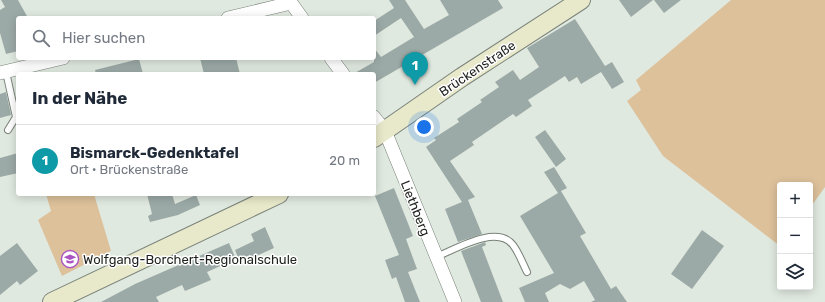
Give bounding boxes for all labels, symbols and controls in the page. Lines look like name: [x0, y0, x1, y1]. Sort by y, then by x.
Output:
search box: [16, 16, 376, 60]
icon: search: [30, 27, 52, 49]
text: Hier suchen: [62, 29, 145, 47]
street label: Brückenstraße: [436, 37, 518, 99]
pin: 1: [402, 52, 428, 85]
text: In der Nähe: [32, 88, 127, 108]
your location: [414, 117, 434, 137]
text: Bismarck-Gedenktafel: [70, 144, 239, 162]
text: 1: [42, 153, 48, 168]
text: 20 m: [329, 153, 360, 168]
text: Ort · Brückenstraße: [70, 162, 188, 177]
street label: Liethberg: [397, 178, 433, 238]
map controls: [777, 182, 813, 290]
button: +: [777, 182, 813, 218]
button: −: [777, 218, 813, 254]
school or university icon: Wolfgang-Borchert-Regionalschule: [60, 249, 80, 269]
place label: Wolfgang-Borchert-Regionalschule: [83, 252, 297, 268]
button: layers: [777, 254, 813, 290]

